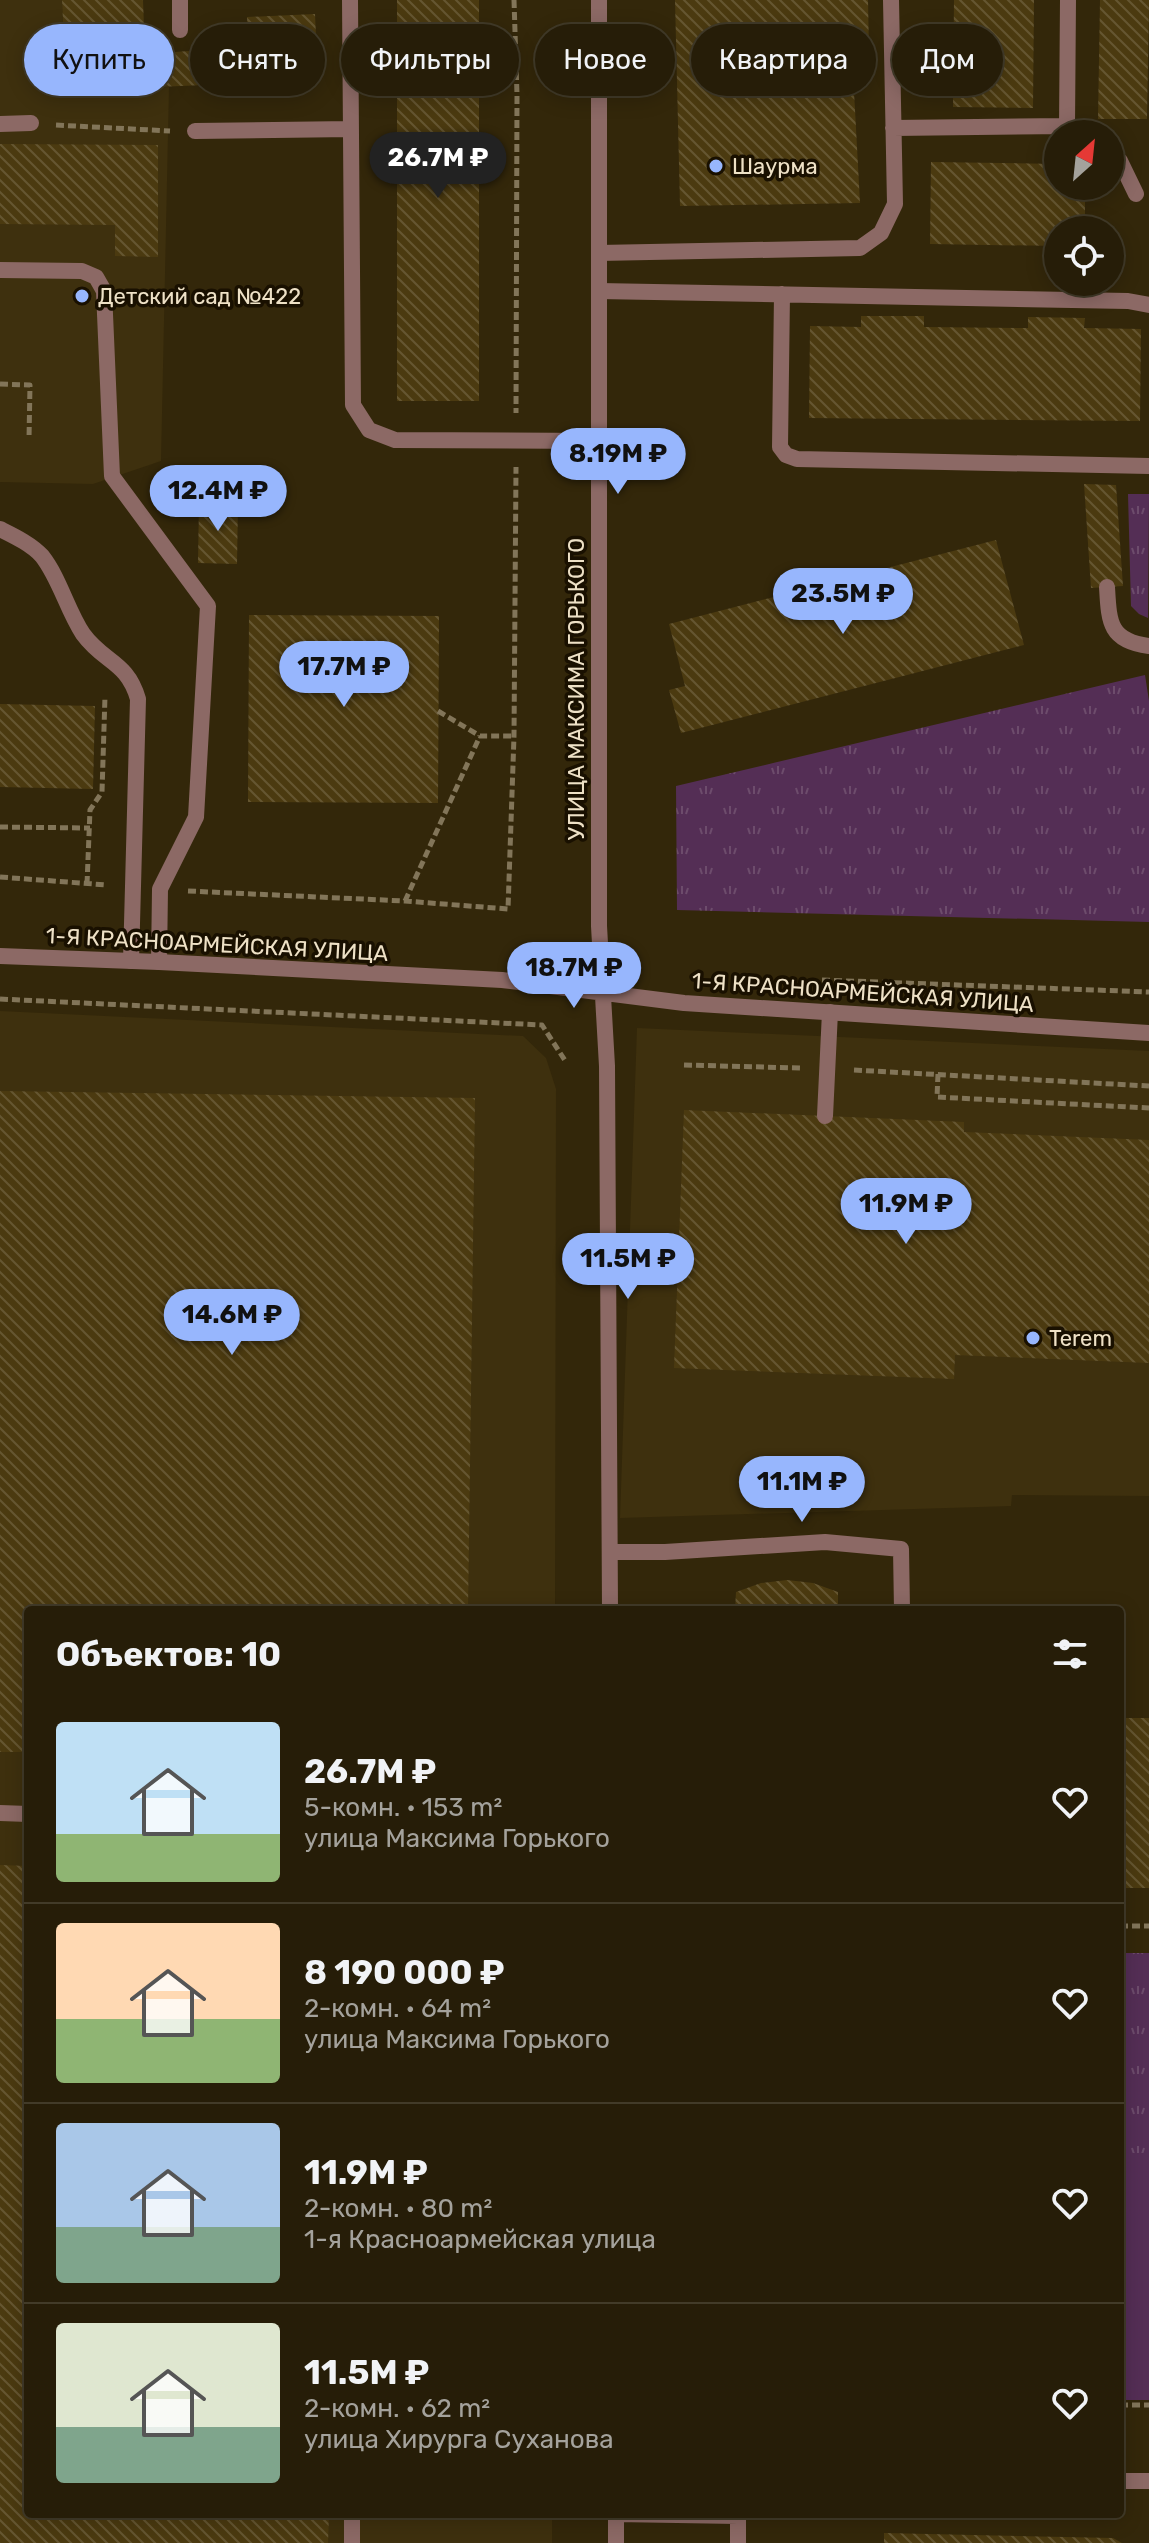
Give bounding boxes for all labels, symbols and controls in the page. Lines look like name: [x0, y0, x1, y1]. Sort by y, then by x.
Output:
chip: Купить: [24, 24, 174, 96]
chip: Снять: [190, 24, 325, 96]
chip: Фильтры: [341, 24, 519, 96]
chip: Новое: [535, 24, 675, 96]
chip: Квартира: [691, 24, 876, 96]
chip: Дом: [892, 24, 1003, 96]
north arrow: [1044, 120, 1124, 200]
map controls: [1044, 120, 1124, 296]
pin: 26.7M ₽: [364, 132, 512, 200]
text: 26.7M ₽: [387, 142, 489, 173]
place label: Шаурма: [732, 153, 818, 180]
marker: Шаурма: [707, 157, 725, 175]
button: locate: [1044, 216, 1124, 296]
place label: Детский сад №422: [98, 283, 301, 310]
marker: Детский сад №422: [73, 287, 91, 305]
pin: 8.19M ₽: [544, 428, 692, 496]
text: 8.19M ₽: [569, 438, 667, 469]
pin: 12.4M ₽: [144, 465, 292, 533]
text: 12.4M ₽: [168, 475, 268, 506]
street label: УЛИЦА МАКСИМА ГОРЬКОГО: [563, 538, 590, 840]
pin: 23.5M ₽: [769, 568, 917, 636]
text: 23.5M ₽: [791, 578, 895, 609]
pin: 17.7M ₽: [270, 641, 418, 709]
text: 17.7M ₽: [297, 651, 391, 682]
street label: 1-Я КРАСНОАРМЕЙСКАЯ УЛИЦА: [45, 922, 389, 967]
pin: 18.7M ₽: [500, 942, 648, 1010]
text: 18.7M ₽: [525, 952, 623, 983]
street label: 1-Я КРАСНОАРМЕЙСКАЯ УЛИЦА: [691, 967, 1035, 1018]
pin: 11.9M ₽: [832, 1178, 980, 1246]
text: 11.9M ₽: [859, 1188, 953, 1219]
pin: 11.5M ₽: [554, 1233, 702, 1301]
text: 11.5M ₽: [580, 1243, 676, 1274]
pin: 14.6M ₽: [158, 1289, 306, 1357]
text: 14.6M ₽: [182, 1299, 282, 1330]
place label: Terem: [1049, 1325, 1112, 1352]
marker: Terem: [1024, 1329, 1042, 1347]
pin: 11.1M ₽: [728, 1456, 876, 1524]
text: 11.1M ₽: [757, 1466, 847, 1497]
icon: filters: [1048, 1632, 1092, 1676]
text: Объектов: 10: [56, 1634, 281, 1675]
text: 26.7M ₽: [304, 1751, 436, 1792]
icon: home: [120, 1754, 216, 1850]
icon: heart: [1048, 1780, 1092, 1824]
text: 5-комн. · 153 m²: [304, 1792, 502, 1823]
text: улица Максима Горького: [304, 1823, 610, 1854]
text: 8 190 000 ₽: [304, 1952, 504, 1993]
icon: home: [120, 1955, 216, 2051]
icon: heart: [1048, 1981, 1092, 2025]
text: 2-комн. · 64 m²: [304, 1993, 491, 2024]
text: улица Максима Горького: [304, 2024, 610, 2055]
text: 11.9M ₽: [304, 2152, 428, 2193]
icon: home: [120, 2155, 216, 2251]
icon: heart: [1048, 2181, 1092, 2225]
text: 2-комн. · 80 m²: [304, 2193, 492, 2224]
text: 1-я Красноармейская улица: [304, 2224, 656, 2255]
text: 11.5M ₽: [304, 2352, 429, 2393]
icon: home: [120, 2355, 216, 2451]
icon: heart: [1048, 2381, 1092, 2425]
text: 2-комн. · 62 m²: [304, 2393, 490, 2424]
text: улица Хирурга Суханова: [304, 2424, 614, 2455]

